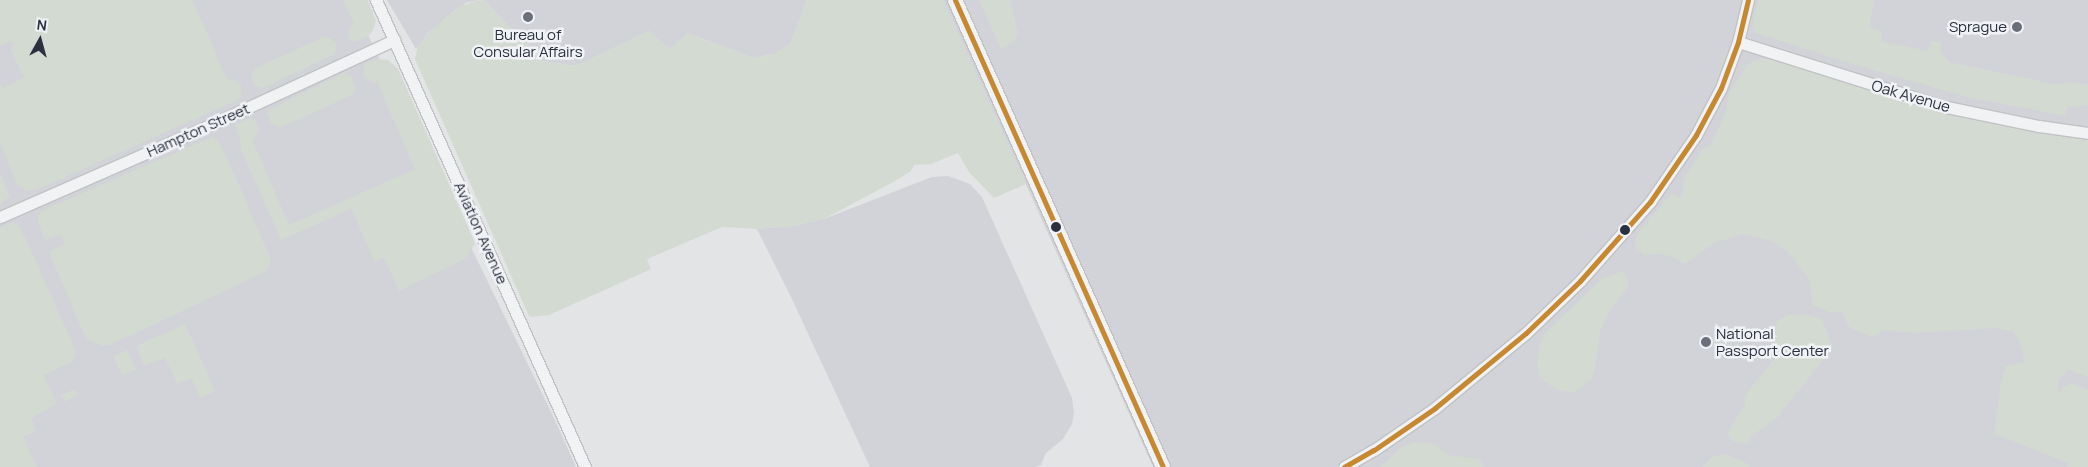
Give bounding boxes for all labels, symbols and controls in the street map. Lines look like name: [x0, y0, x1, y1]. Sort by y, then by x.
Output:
marker: Bureau of Consular Affairs: [522, 11, 534, 23]
north arrow: [15, 15, 65, 65]
text: N: [36, 15, 48, 35]
place label: Sprague: [1949, 18, 2007, 36]
marker: Sprague: [2011, 21, 2023, 33]
place label: Bureau of Consular Affairs: [473, 25, 583, 60]
street label: Oak Avenue: [1870, 76, 1952, 116]
street label: Hampton Street: [144, 99, 252, 161]
street label: Aviation Avenue: [450, 179, 512, 287]
unlabelled marker: [1051, 222, 1061, 232]
unlabelled marker: [1620, 225, 1630, 235]
place label: National Passport Center: [1716, 324, 1829, 359]
marker: National Passport Center: [1700, 336, 1712, 348]

